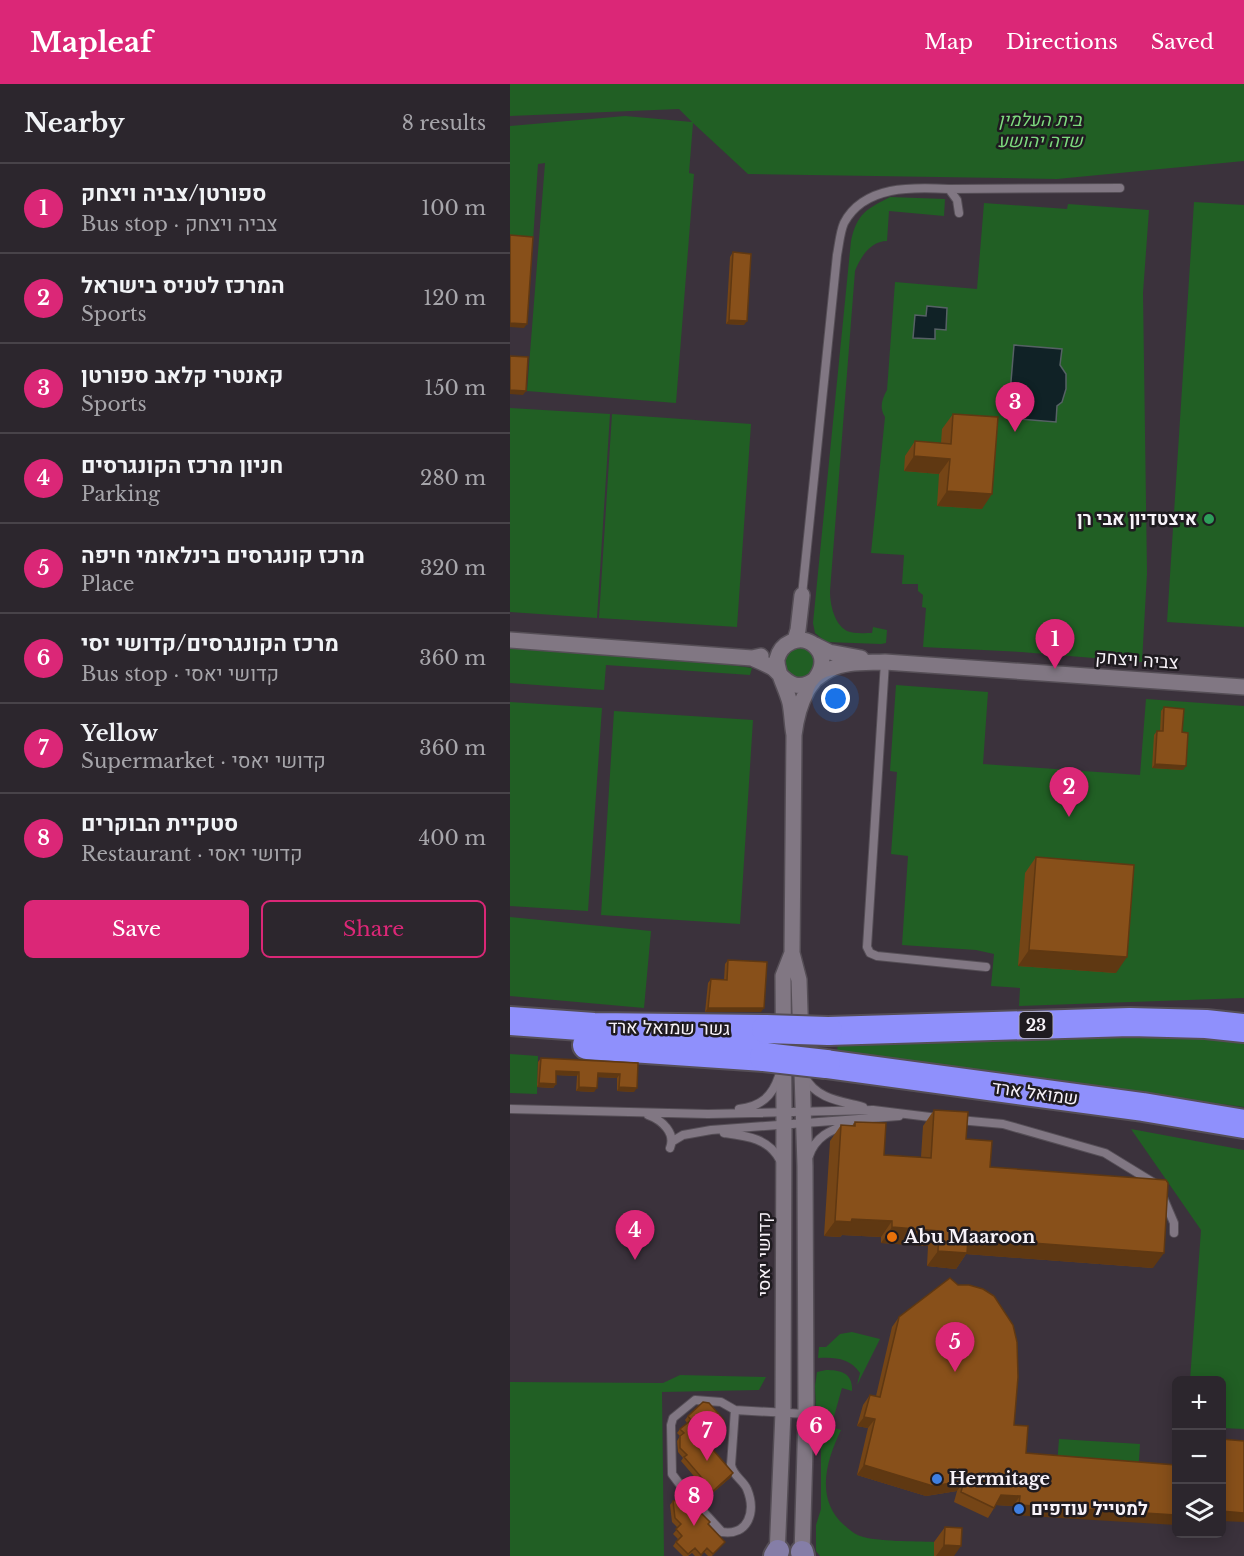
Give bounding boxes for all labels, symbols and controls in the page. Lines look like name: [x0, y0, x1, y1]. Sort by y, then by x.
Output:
text: Mapleaf: [30, 25, 152, 60]
text: Map: [924, 29, 973, 55]
text: Directions: [1006, 29, 1118, 55]
text: Saved: [1151, 29, 1214, 55]
text: Nearby: [24, 107, 125, 139]
park label: בית העלמין שדה יהושע: [997, 109, 1084, 152]
text: 8 results: [402, 111, 486, 135]
text: ספורטן/צביה ויצחק: [81, 180, 266, 207]
text: 1: [39, 196, 48, 220]
text: 100 m: [421, 196, 486, 220]
text: Bus stop · צביה ויצחק: [81, 212, 277, 236]
text: המרכז לטניס בישראל: [81, 272, 285, 299]
text: 2: [37, 286, 50, 310]
text: 120 m: [423, 286, 486, 310]
text: Sports: [81, 302, 147, 326]
text: קאנטרי קלאב ספורטן: [81, 362, 283, 389]
text: 3: [37, 376, 50, 400]
text: 150 m: [424, 376, 486, 400]
pin: 3: [996, 382, 1034, 432]
text: Sports: [81, 392, 147, 416]
text: חניון מרכז הקונגרסים: [81, 452, 283, 479]
text: 4: [37, 466, 50, 490]
text: 280 m: [420, 466, 486, 490]
text: Parking: [81, 482, 160, 506]
place label: איצטדיון אבי רן: [1077, 508, 1197, 530]
marker: איצטדיון אבי רן: [1202, 512, 1216, 526]
text: מרכז קונגרסים בינלאומי חיפה: [81, 542, 365, 569]
text: 5: [38, 556, 49, 580]
text: 320 m: [420, 556, 486, 580]
text: Place: [81, 572, 135, 596]
pin: 1: [1036, 620, 1074, 669]
text: מרכז הקונגרסים/קדושי יסי: [81, 630, 339, 657]
text: 6: [37, 646, 50, 670]
text: 360 m: [419, 646, 486, 670]
street label: צביה ויצחק: [1095, 646, 1179, 674]
text: Bus stop · קדושי יאסי: [81, 662, 279, 686]
your location: [821, 684, 850, 713]
text: Yellow: [81, 720, 158, 747]
text: 7: [38, 736, 49, 760]
text: 360 m: [419, 736, 486, 760]
text: Supermarket · קדושי יאסי: [81, 749, 326, 773]
pin: 2: [1050, 768, 1088, 817]
text: סטקיית הבוקרים: [81, 810, 238, 837]
text: 8: [37, 826, 50, 850]
text: 400 m: [419, 826, 486, 850]
text: Restaurant · קדושי יאסי: [81, 842, 302, 866]
button: Save: [24, 900, 249, 958]
button: Share: [261, 900, 486, 958]
road number: 23: [1020, 1012, 1052, 1038]
street label: גשר שמואל ארד: [608, 1016, 730, 1040]
street label: שמואל ארד: [991, 1076, 1079, 1110]
pin: 4: [616, 1210, 654, 1260]
street label: קדושי יאסי: [753, 1212, 775, 1296]
place label: Abu Maaroon: [903, 1226, 1035, 1248]
marker: Abu Maaroon: [885, 1230, 899, 1244]
pin: 5: [936, 1322, 974, 1372]
map controls: [1172, 1376, 1226, 1538]
button: +: [1172, 1376, 1226, 1430]
pin: 6: [796, 1406, 836, 1456]
pin: 7: [688, 1412, 726, 1461]
button: −: [1172, 1430, 1226, 1484]
place label: Hermitage: [949, 1468, 1050, 1490]
marker: Hermitage: [930, 1472, 944, 1486]
pin: 8: [674, 1476, 714, 1526]
button: layers: [1172, 1484, 1226, 1538]
place label: למטייל עודפים: [1031, 1498, 1148, 1520]
marker: למטייל עודפים: [1012, 1502, 1026, 1516]

